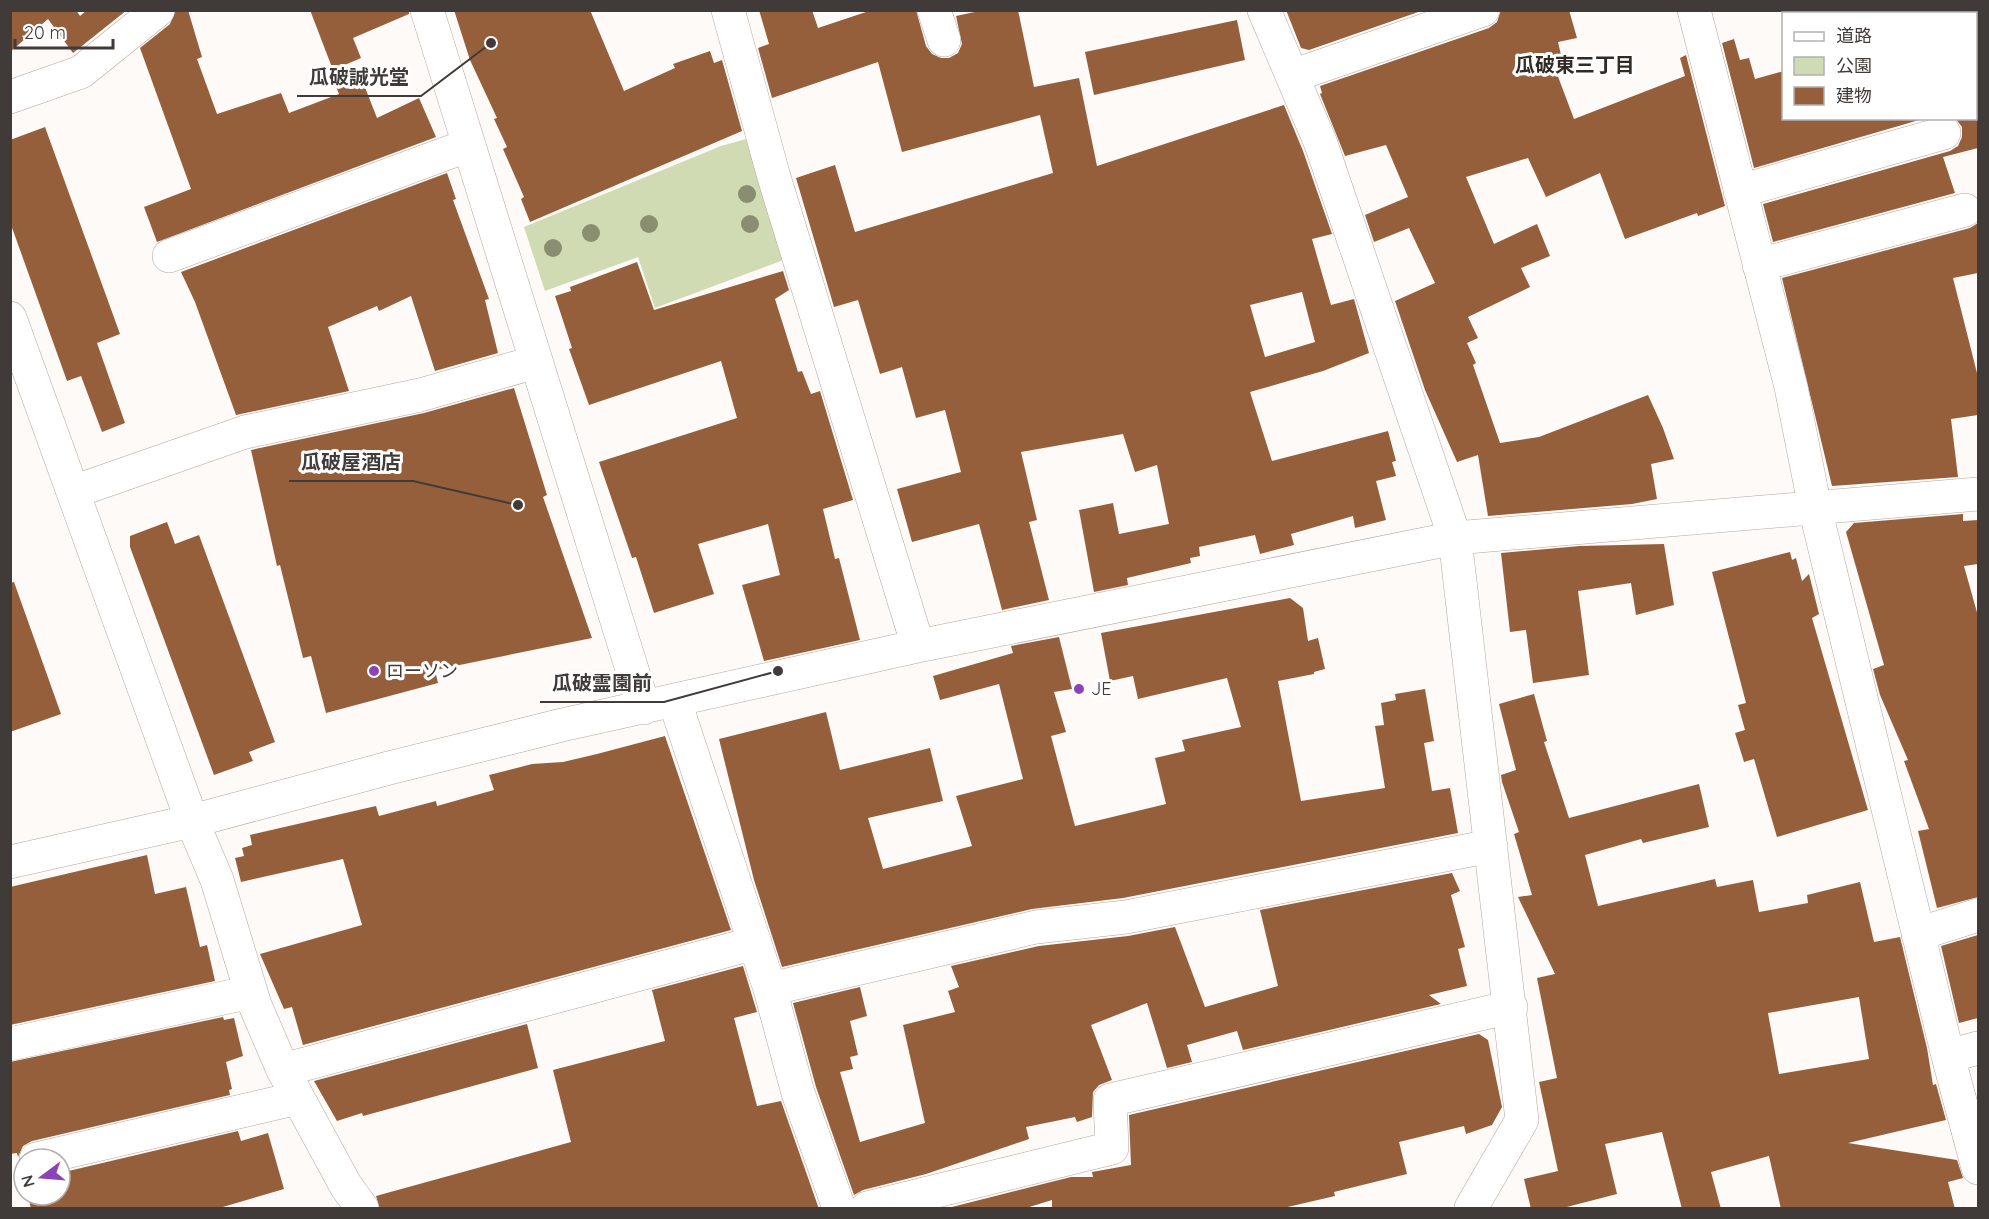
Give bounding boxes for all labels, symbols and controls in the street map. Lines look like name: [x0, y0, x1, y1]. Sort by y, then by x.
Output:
scale bar: [15, 12, 112, 50]
legend: [1782, 12, 1977, 120]
text: 20 m: [24, 21, 66, 44]
text: 道路: [1836, 24, 1872, 47]
district label: 瓜破東三丁目: [1515, 52, 1635, 77]
text: 公園: [1836, 54, 1872, 77]
callout: 瓜破誠光堂: [297, 58, 421, 96]
text: 瓜破誠光堂: [309, 64, 409, 89]
text: 建物: [1836, 84, 1872, 107]
callout: 瓜破屋酒店: [289, 443, 413, 481]
text: 瓜破屋酒店: [301, 449, 401, 474]
place label: ローソン: [386, 659, 458, 682]
marker: ローソン: [367, 664, 381, 678]
callout: 瓜破霊園前: [540, 664, 664, 702]
text: 瓜破霊園前: [552, 670, 652, 695]
place label: JE: [1091, 677, 1112, 700]
marker: JE: [1072, 682, 1086, 696]
north arrow: [12, 1147, 72, 1207]
text: N: [16, 1173, 39, 1190]

